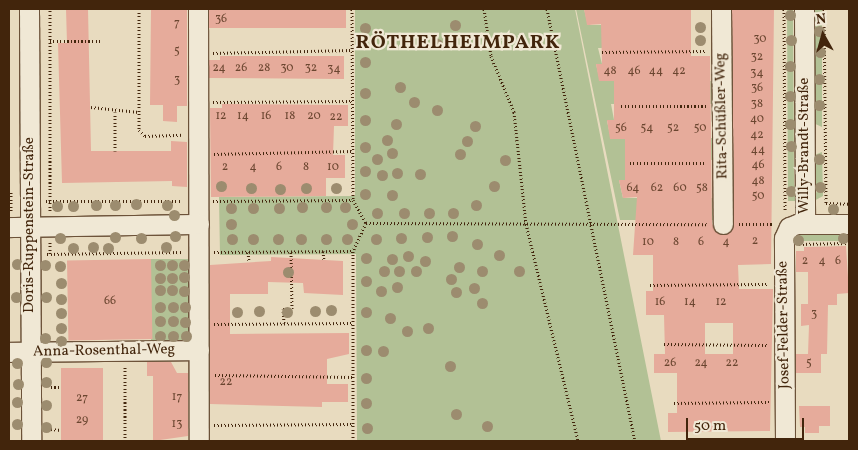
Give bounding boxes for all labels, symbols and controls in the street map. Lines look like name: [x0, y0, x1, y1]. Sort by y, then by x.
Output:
north arrow: [798, 10, 848, 60]
text: N: [815, 10, 827, 30]
house number: 36: [215, 13, 227, 27]
house number: 7: [174, 17, 180, 31]
district label: RÖTHELHEIMPARK: [354, 31, 562, 55]
house number: 30: [753, 33, 767, 47]
house number: 5: [174, 45, 180, 59]
house number: 32: [751, 51, 763, 65]
street label: Rita-Schüßler-Weg: [712, 53, 732, 179]
house number: 24: [212, 62, 226, 76]
house number: 26: [235, 62, 247, 76]
house number: 28: [258, 62, 270, 76]
house number: 30: [280, 62, 294, 76]
house number: 32: [305, 62, 317, 76]
house number: 34: [327, 63, 341, 77]
house number: 48: [603, 65, 617, 79]
house number: 46: [627, 65, 641, 79]
house number: 44: [649, 65, 663, 79]
house number: 42: [672, 65, 686, 79]
house number: 34: [750, 67, 764, 81]
house number: 3: [174, 74, 180, 88]
street label: Willy-Brandt-Straße: [796, 78, 814, 214]
house number: 36: [751, 82, 763, 96]
house number: 38: [751, 98, 763, 112]
house number: 12: [215, 110, 227, 124]
house number: 14: [237, 110, 249, 124]
house number: 16: [261, 110, 271, 124]
house number: 18: [285, 110, 295, 124]
house number: 20: [307, 110, 321, 124]
house number: 22: [330, 111, 342, 125]
house number: 40: [750, 113, 764, 127]
house number: 56: [615, 122, 627, 136]
house number: 54: [641, 122, 653, 136]
house number: 52: [667, 122, 679, 136]
house number: 50: [694, 122, 706, 136]
house number: 42: [750, 129, 764, 143]
street label: Doris-Ruppenstein-Straße: [21, 137, 39, 313]
house number: 44: [751, 144, 765, 158]
house number: 46: [751, 159, 765, 173]
house number: 2: [222, 161, 228, 175]
house number: 4: [249, 161, 257, 175]
house number: 6: [276, 161, 282, 175]
house number: 8: [303, 161, 309, 175]
house number: 10: [327, 161, 339, 175]
house number: 48: [751, 175, 765, 189]
house number: 64: [627, 182, 639, 196]
house number: 62: [651, 182, 663, 196]
house number: 60: [673, 182, 687, 196]
house number: 58: [696, 182, 708, 196]
house number: 50: [752, 190, 764, 204]
house number: 2: [752, 235, 758, 249]
house number: 10: [642, 236, 654, 250]
house number: 8: [673, 236, 679, 250]
house number: 6: [698, 236, 704, 250]
house number: 4: [722, 236, 730, 250]
house number: 2: [802, 255, 808, 269]
house number: 4: [818, 255, 826, 269]
house number: 6: [835, 255, 841, 269]
street label: Josef-Felder-Straße: [774, 261, 794, 389]
house number: 66: [104, 295, 116, 309]
house number: 16: [655, 296, 665, 310]
house number: 14: [684, 296, 696, 310]
house number: 12: [715, 296, 727, 310]
house number: 3: [811, 308, 817, 322]
street label: Anna-Rosenthal-Weg: [33, 341, 175, 361]
house number: 26: [664, 357, 676, 371]
house number: 24: [694, 357, 708, 371]
house number: 22: [726, 357, 738, 371]
house number: 5: [806, 357, 812, 371]
house number: 22: [220, 376, 232, 390]
house number: 17: [172, 391, 182, 405]
house number: 27: [76, 392, 88, 406]
scale bar: [688, 408, 806, 440]
house number: 29: [76, 414, 88, 428]
text: 50 m: [694, 416, 726, 437]
house number: 13: [172, 418, 182, 432]

